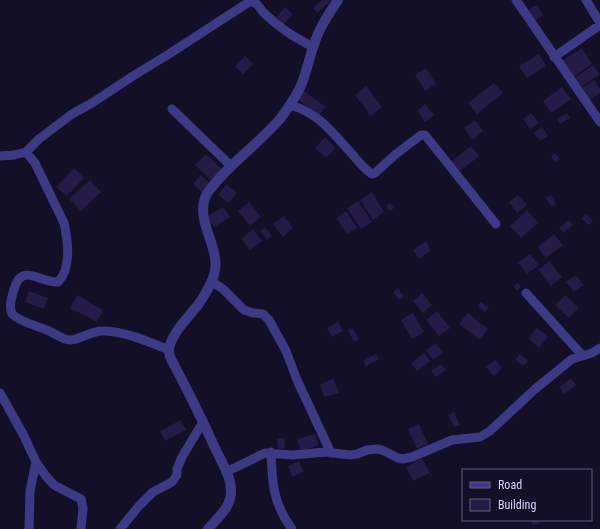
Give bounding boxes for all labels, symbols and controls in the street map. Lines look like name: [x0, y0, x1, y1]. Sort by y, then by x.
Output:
legend: [462, 469, 592, 521]
text: Road: [498, 478, 522, 492]
text: Building: [498, 498, 536, 512]

